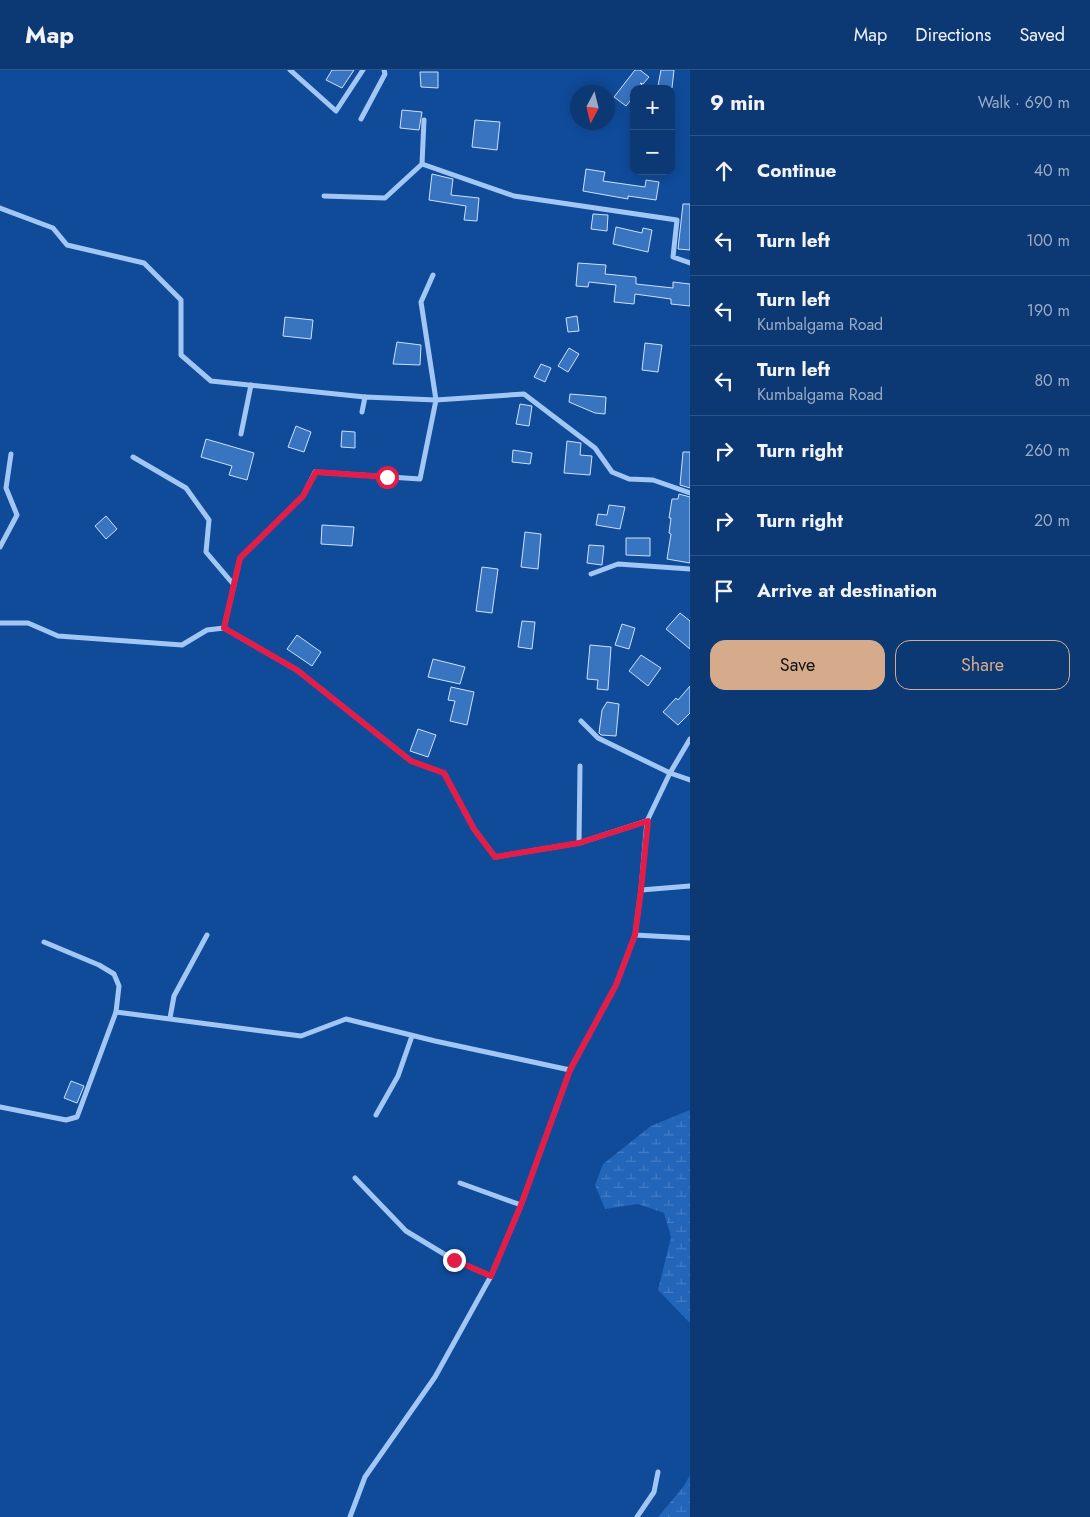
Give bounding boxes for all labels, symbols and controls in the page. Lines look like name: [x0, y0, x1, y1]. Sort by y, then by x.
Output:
text: Map: [25, 17, 74, 52]
text: Map: [854, 22, 887, 48]
text: Directions: [915, 22, 991, 48]
text: Saved: [1019, 22, 1065, 48]
north arrow: [570, 85, 615, 130]
map controls: [630, 85, 675, 175]
button: +: [630, 85, 675, 130]
text: 9 min: [710, 88, 765, 118]
text: Walk · 690 m: [978, 91, 1070, 114]
button: −: [630, 130, 675, 175]
icon: ahead: [710, 157, 738, 185]
text: Continue: [757, 157, 836, 184]
text: 40 m: [1034, 159, 1070, 182]
icon: left: [710, 227, 738, 255]
text: Turn left: [757, 227, 830, 254]
text: 100 m: [1026, 229, 1070, 252]
text: Turn left: [757, 286, 830, 313]
icon: left: [710, 297, 738, 325]
text: 190 m: [1027, 299, 1070, 322]
text: Kumbalgama Road: [757, 313, 883, 336]
text: Turn left: [757, 356, 830, 383]
icon: left: [710, 367, 738, 395]
text: 80 m: [1034, 369, 1070, 392]
text: Kumbalgama Road: [757, 383, 883, 406]
icon: right: [710, 437, 738, 465]
text: Turn right: [757, 437, 843, 464]
text: 260 m: [1025, 439, 1070, 462]
route start: [376, 466, 399, 489]
icon: right: [710, 507, 738, 535]
text: Turn right: [757, 507, 843, 534]
text: 20 m: [1034, 509, 1070, 532]
icon: arrive: [710, 577, 738, 605]
text: Arrive at destination: [757, 577, 937, 604]
button: Save: [710, 640, 885, 690]
button: Share: [895, 640, 1070, 690]
route end: [443, 1249, 466, 1272]

